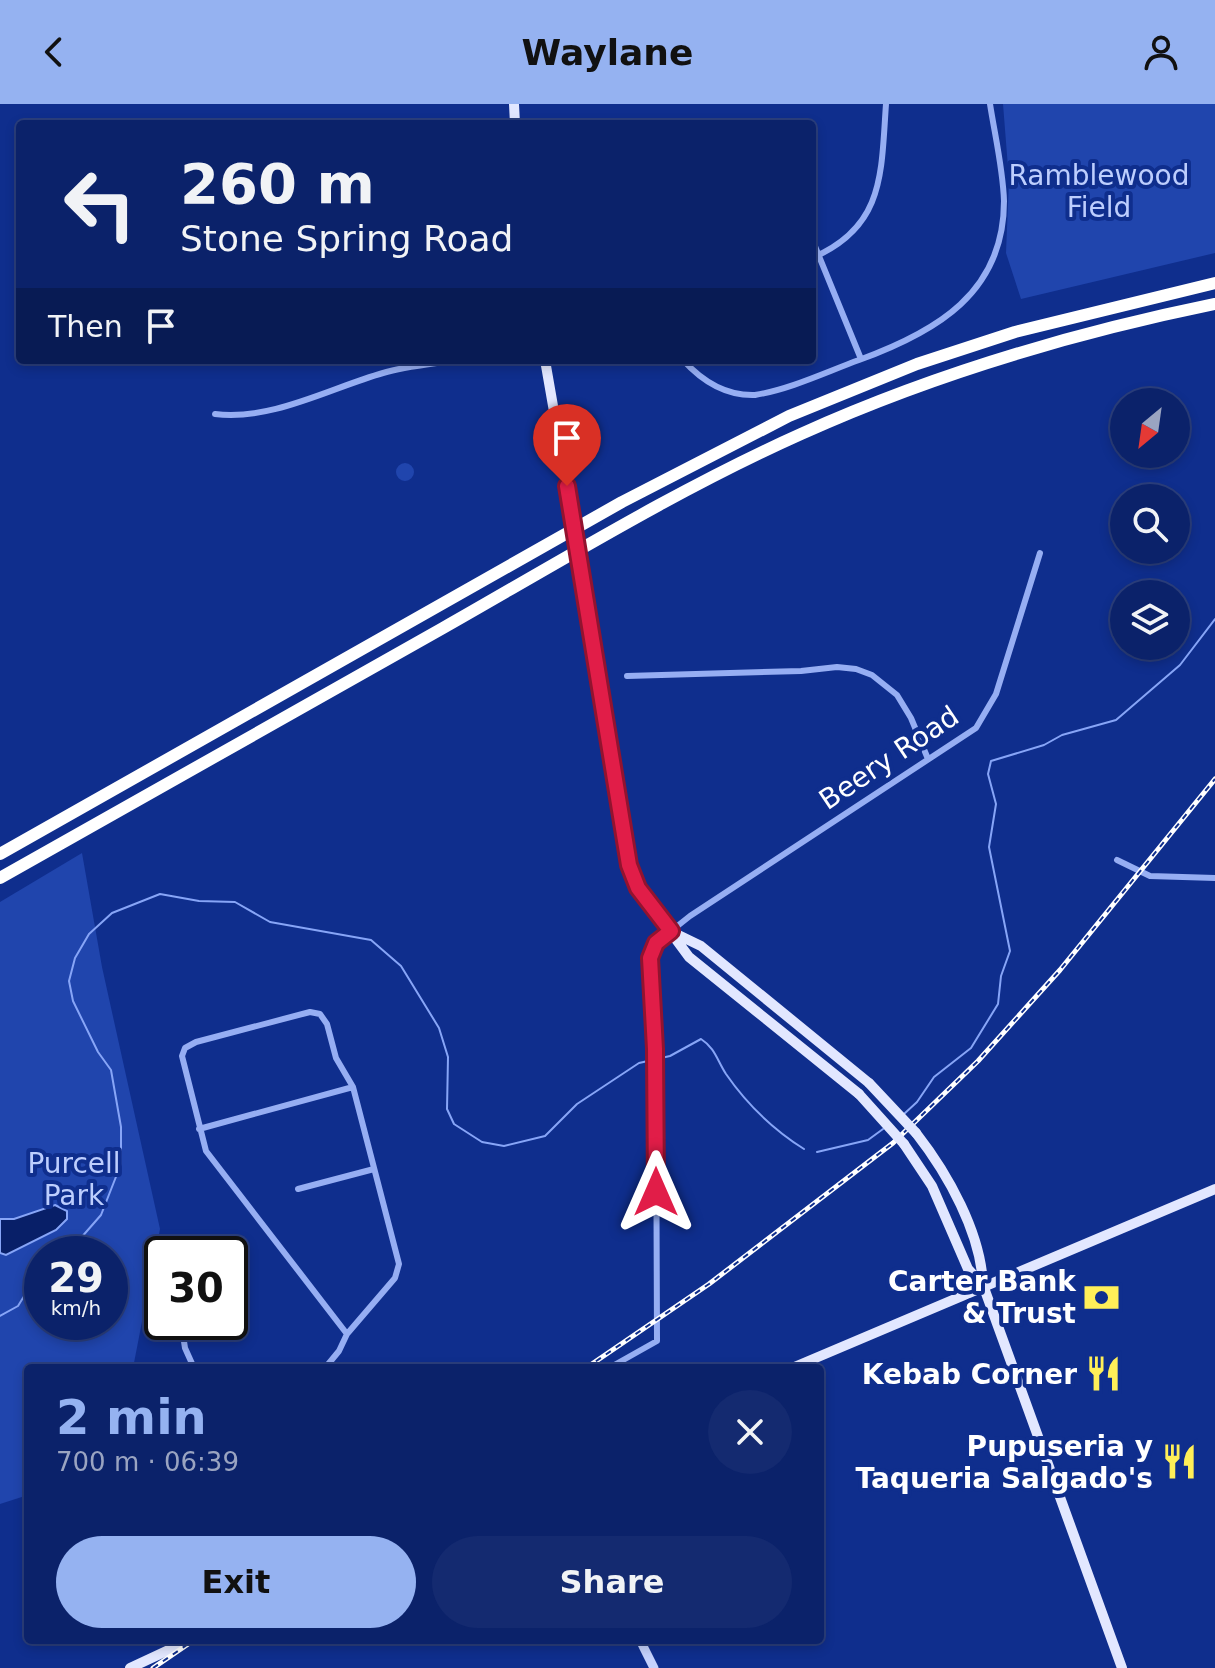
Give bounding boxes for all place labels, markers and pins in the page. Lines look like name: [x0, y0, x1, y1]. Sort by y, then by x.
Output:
pin: [533, 404, 601, 486]
place label: Carter Bank & Trust: [888, 1265, 1077, 1330]
bank icon: Carter Bank & Trust: [1083, 1278, 1121, 1316]
restaurant icon: Kebab Corner: [1084, 1355, 1122, 1393]
place label: Kebab Corner: [862, 1358, 1077, 1391]
place label: Pupuseria y Taqueria Salgado's: [855, 1430, 1153, 1495]
restaurant icon: Pupuseria y Taqueria Salgado's: [1160, 1443, 1198, 1481]

